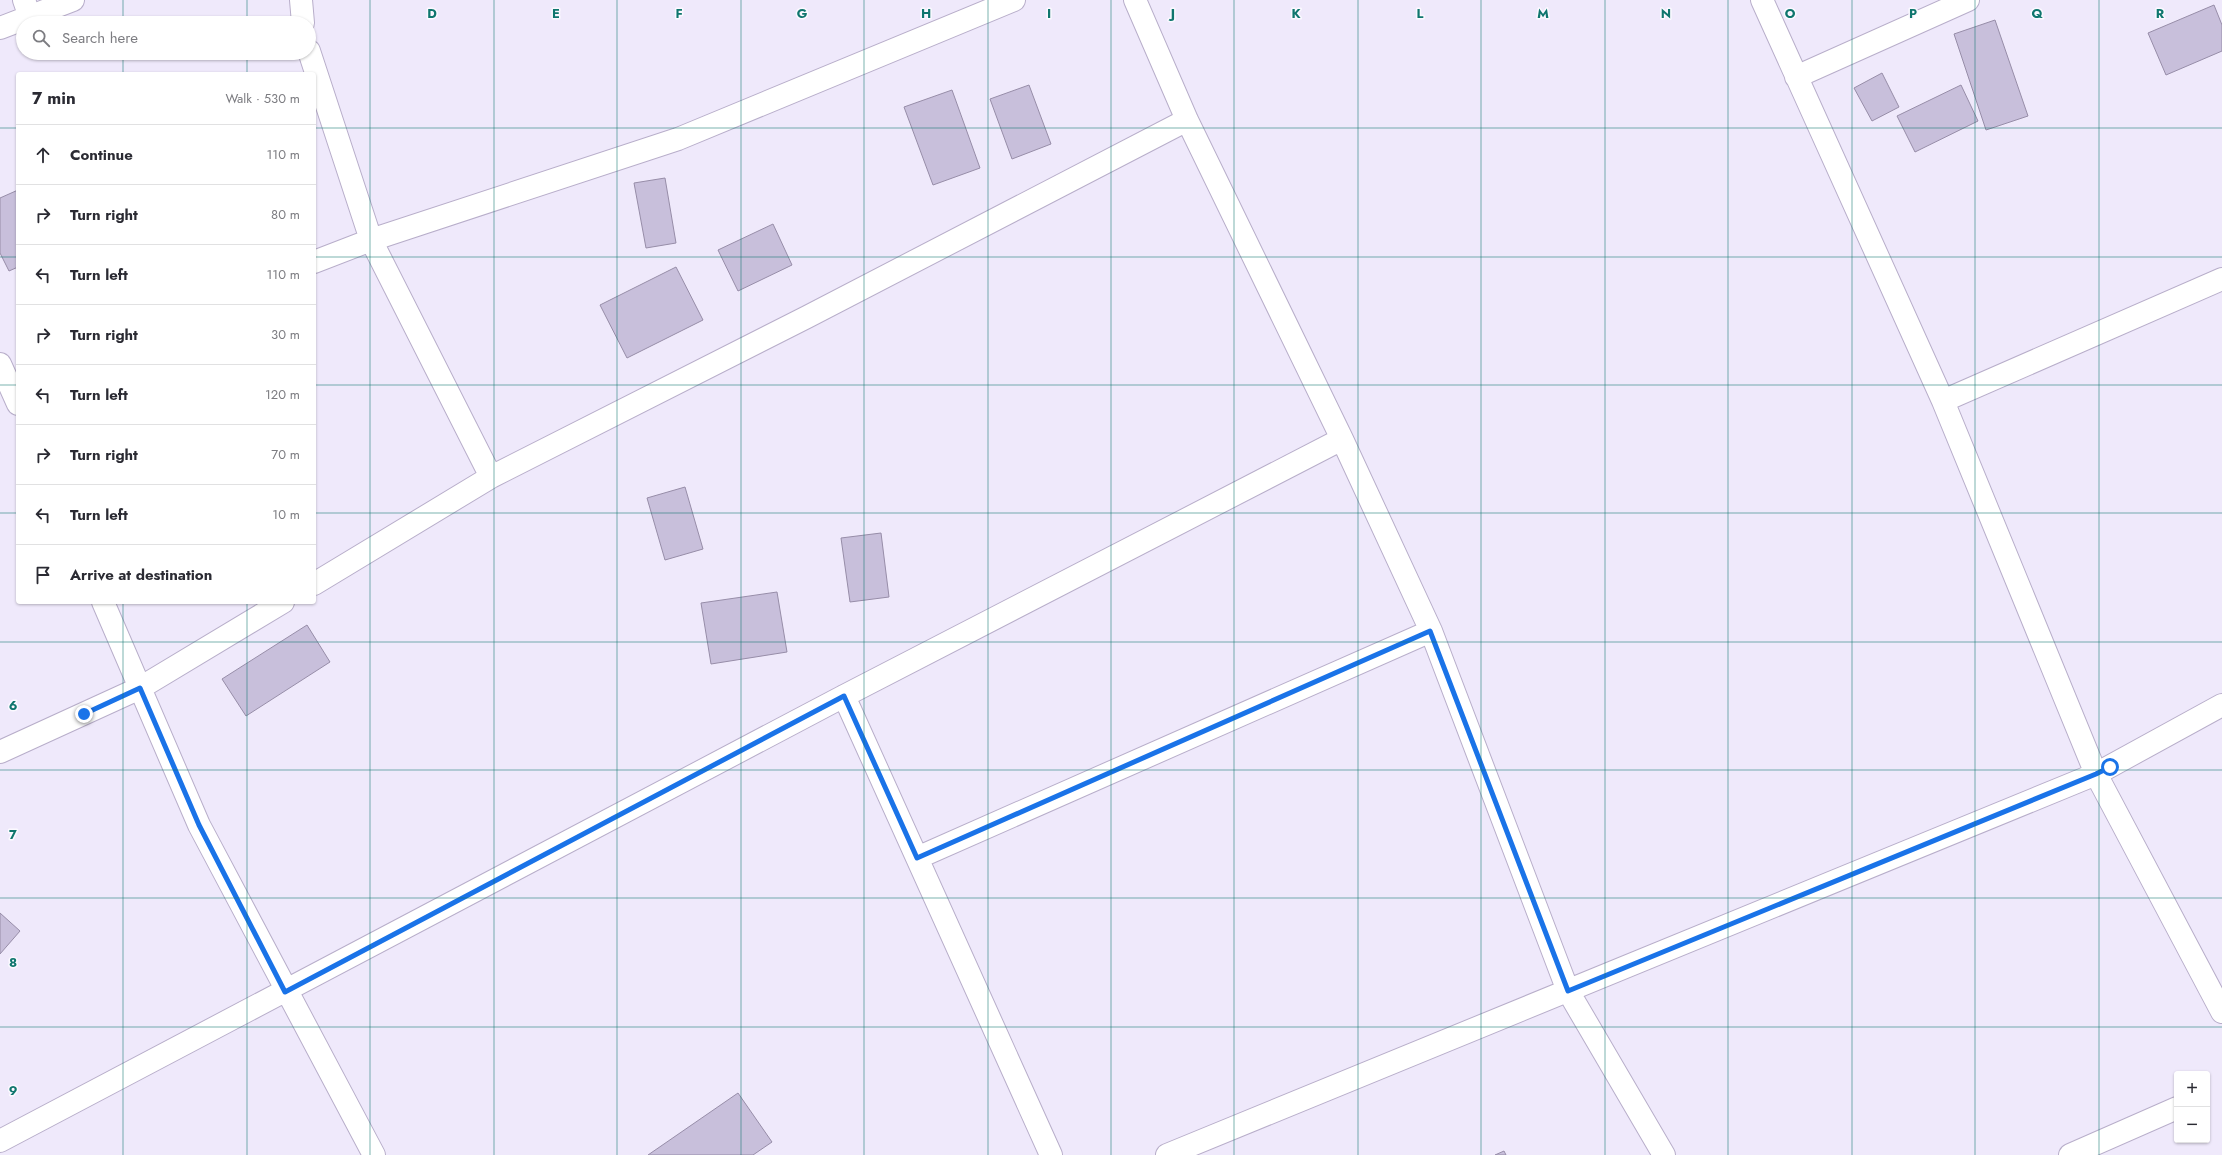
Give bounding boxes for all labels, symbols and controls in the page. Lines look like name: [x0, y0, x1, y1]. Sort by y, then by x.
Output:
text: D: [427, 4, 437, 23]
text: E: [552, 4, 560, 23]
text: F: [675, 4, 683, 23]
text: G: [797, 4, 808, 23]
text: H: [921, 4, 931, 23]
text: I: [1047, 4, 1051, 23]
text: J: [1168, 4, 1175, 23]
text: K: [1291, 4, 1301, 23]
text: L: [1417, 4, 1424, 23]
text: M: [1537, 4, 1549, 23]
text: N: [1661, 4, 1671, 23]
text: O: [1785, 4, 1796, 23]
text: P: [1909, 4, 1917, 23]
text: Q: [2031, 4, 2043, 23]
text: R: [2156, 4, 2165, 23]
search box: [16, 16, 316, 60]
icon: search: [30, 27, 52, 49]
text: Search here: [62, 27, 138, 49]
text: 7 min: [32, 86, 76, 110]
text: Walk · 530 m: [225, 89, 300, 108]
icon: ahead: [32, 144, 54, 166]
text: Continue: [70, 144, 133, 166]
text: 110 m: [266, 145, 300, 164]
icon: right: [32, 204, 54, 226]
text: Turn right: [70, 204, 138, 226]
text: 80 m: [271, 205, 300, 224]
icon: left: [32, 264, 54, 286]
text: Turn left: [70, 264, 128, 286]
text: 110 m: [266, 265, 300, 284]
icon: right: [32, 324, 54, 346]
text: Turn right: [70, 324, 138, 346]
text: 30 m: [271, 325, 300, 344]
icon: left: [32, 384, 54, 406]
text: Turn left: [70, 384, 128, 406]
text: 120 m: [265, 385, 300, 404]
icon: right: [32, 444, 54, 466]
text: Turn right: [70, 444, 138, 466]
text: 70 m: [271, 445, 300, 464]
icon: left: [32, 504, 54, 526]
text: Turn left: [70, 504, 128, 526]
text: 10 m: [272, 505, 300, 524]
icon: arrive: [32, 564, 54, 586]
text: Arrive at destination: [70, 564, 212, 586]
text: 6: [9, 696, 18, 715]
route end: [75, 705, 93, 723]
route start: [2101, 758, 2119, 776]
text: 7: [9, 825, 17, 844]
text: 8: [9, 953, 17, 972]
map controls: [2174, 1071, 2210, 1143]
button: +: [2174, 1071, 2210, 1107]
text: 9: [9, 1081, 18, 1100]
button: −: [2174, 1107, 2210, 1143]

